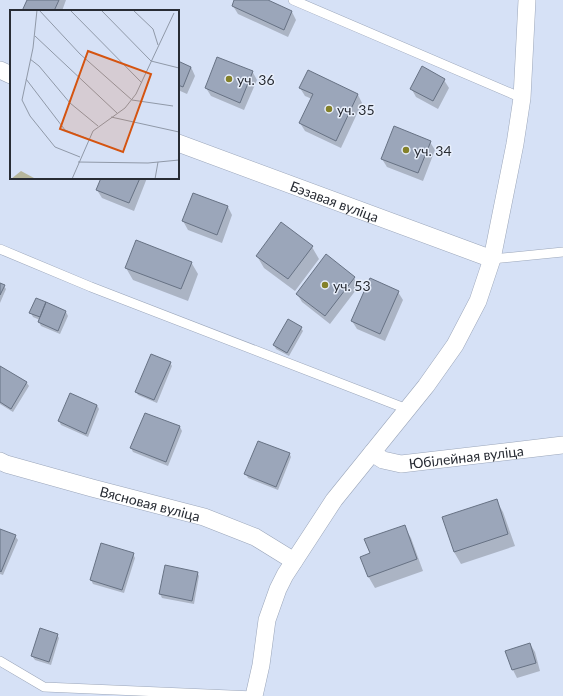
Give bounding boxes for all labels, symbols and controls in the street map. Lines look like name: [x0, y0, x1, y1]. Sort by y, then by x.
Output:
inset map: [10, 10, 179, 179]
place label: уч. 36: [237, 71, 275, 88]
marker: уч. 36: [224, 74, 234, 84]
place label: уч. 35: [337, 101, 375, 118]
marker: уч. 35: [324, 104, 334, 114]
place label: уч. 34: [414, 142, 452, 159]
marker: уч. 34: [401, 145, 411, 155]
street label: Бэзавая вуліца: [288, 177, 381, 225]
place label: уч. 53: [333, 277, 371, 294]
marker: уч. 53: [320, 280, 330, 290]
street label: Юбілейная вуліца: [408, 441, 524, 472]
street label: Вясновая вуліца: [98, 482, 202, 524]

